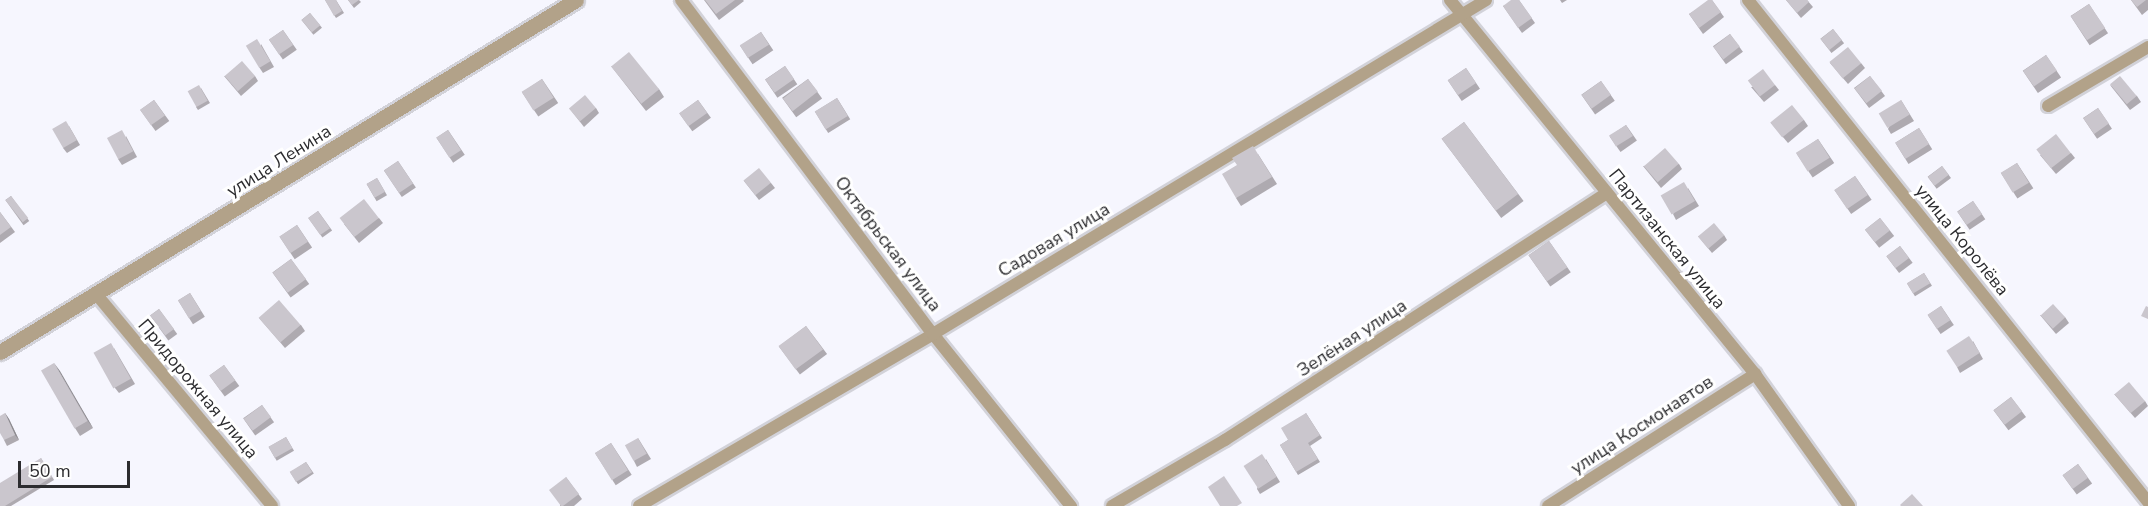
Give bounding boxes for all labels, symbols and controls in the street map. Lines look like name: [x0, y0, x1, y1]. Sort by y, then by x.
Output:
street label: улица Ленина: [223, 120, 335, 202]
street label: Партизанская улица: [1604, 165, 1730, 313]
street label: Октябрьская улица: [830, 172, 946, 316]
street label: улица Королёва: [1911, 180, 2013, 300]
street label: Садовая улица: [994, 198, 1114, 282]
street label: Зелёная улица: [1293, 295, 1411, 381]
street label: Придорожная улица: [133, 315, 263, 463]
street label: улица Космонавтов: [1567, 371, 1717, 479]
scale bar: [21, 449, 134, 487]
text: 50 m: [29, 459, 71, 483]

